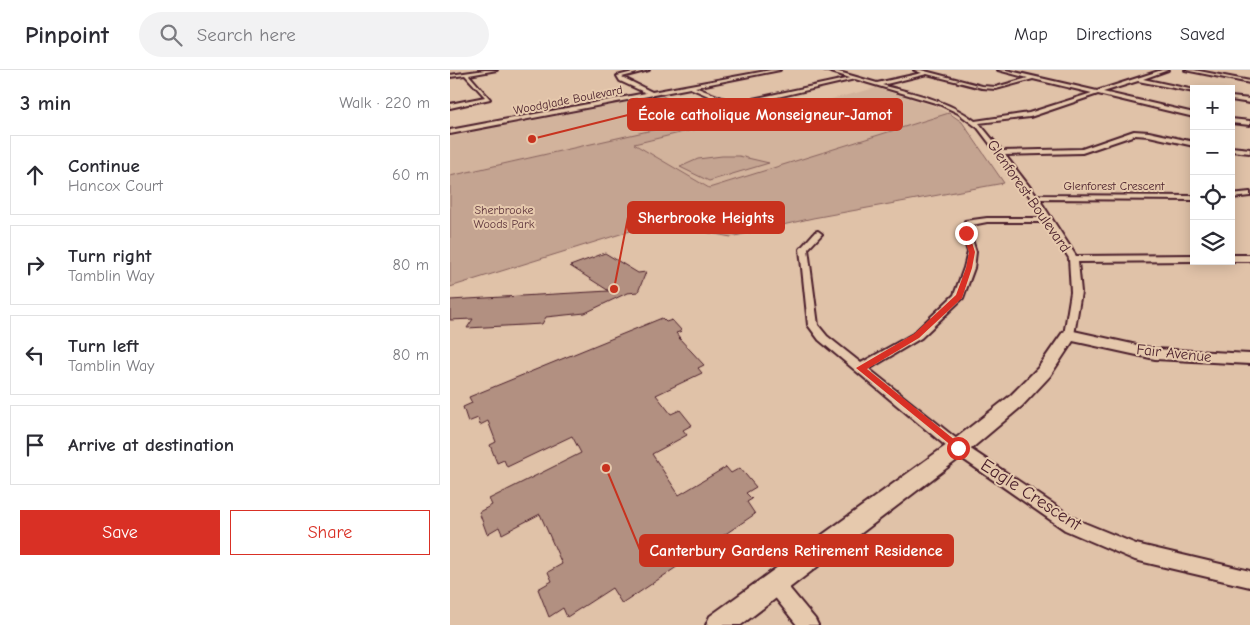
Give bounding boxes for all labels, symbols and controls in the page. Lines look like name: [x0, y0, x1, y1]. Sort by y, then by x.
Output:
search box: [139, 12, 489, 57]
text: Pinpoint: [25, 21, 109, 49]
icon: search: [157, 21, 185, 49]
text: Search here: [197, 24, 296, 46]
text: Map: [1014, 24, 1048, 45]
text: Directions: [1076, 24, 1152, 45]
text: Saved: [1180, 24, 1225, 45]
street label: Woodglade Boulevard: [512, 83, 624, 117]
map controls: [1190, 85, 1235, 265]
button: +: [1190, 85, 1235, 130]
text: 3 min: [20, 91, 71, 115]
text: Walk · 220 m: [339, 94, 430, 112]
callout: École catholique Monseigneur-Jamot: [628, 99, 902, 130]
text: École catholique Monseigneur-Jamot: [638, 105, 893, 124]
button: −: [1190, 130, 1235, 175]
street label: Glenforest Boulevard: [983, 136, 1075, 256]
text: Continue: [68, 155, 140, 177]
icon: ahead: [21, 161, 49, 189]
text: 60 m: [392, 166, 429, 184]
button: locate: [1190, 175, 1235, 220]
text: Hancox Court: [68, 177, 163, 195]
street label: Glenforest Crescent: [1063, 179, 1165, 193]
callout: Sherbrooke Heights: [628, 202, 784, 233]
park label: Sherbrooke Woods Park: [474, 203, 535, 231]
text: Sherbrooke Heights: [638, 209, 774, 227]
button: layers: [1190, 220, 1235, 265]
route end: [955, 222, 978, 245]
text: Turn right: [68, 245, 152, 267]
icon: right: [21, 251, 49, 279]
text: 80 m: [392, 256, 429, 274]
text: Tamblin Way: [68, 267, 154, 285]
text: Turn left: [68, 335, 139, 357]
street label: Fair Avenue: [1135, 340, 1213, 366]
icon: left: [21, 341, 49, 369]
text: 80 m: [392, 346, 429, 364]
text: Tamblin Way: [68, 357, 154, 375]
icon: arrive: [21, 431, 49, 459]
text: Arrive at destination: [68, 434, 234, 456]
route start: [947, 437, 970, 460]
street label: Eagle Crescent: [977, 455, 1086, 536]
button: Save: [20, 510, 220, 555]
button: Share: [230, 510, 430, 555]
callout: Canterbury Gardens Retirement Residence: [640, 535, 953, 566]
text: Canterbury Gardens Retirement Residence: [649, 542, 943, 560]

